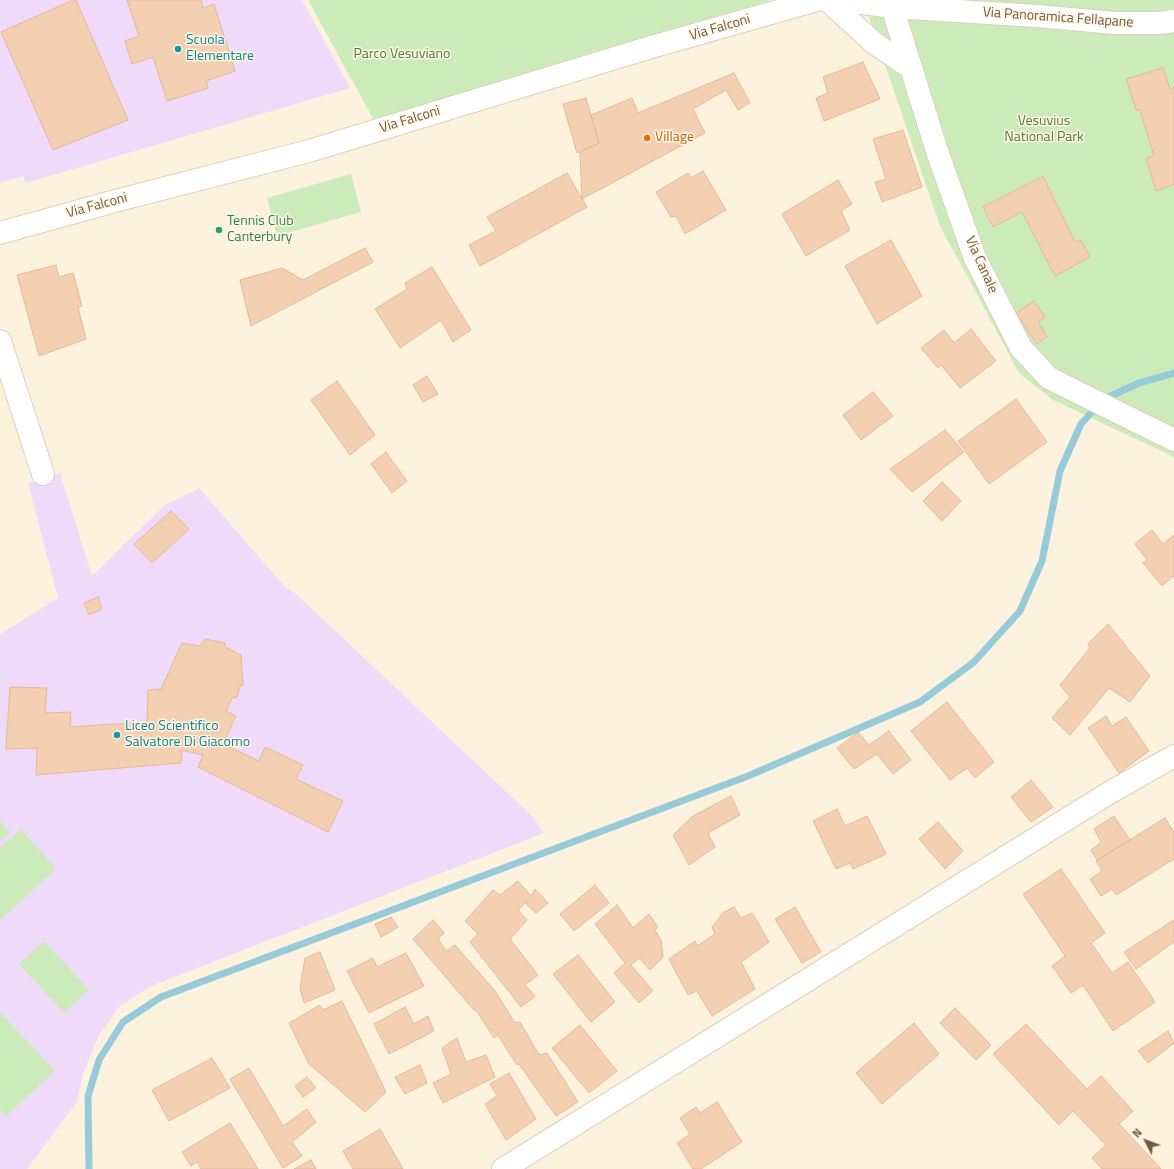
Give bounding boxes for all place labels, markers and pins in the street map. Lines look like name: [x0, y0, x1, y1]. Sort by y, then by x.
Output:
place label: Scuola Elementare: [186, 33, 254, 66]
marker: Scuola Elementare: [173, 44, 183, 54]
place label: Village: [655, 130, 694, 146]
marker: Village: [642, 133, 652, 143]
place label: Tennis Club Canterbury: [227, 214, 293, 246]
marker: Tennis Club Canterbury: [214, 225, 224, 235]
place label: Liceo Scientifico Salvatore Di Giacomo: [125, 719, 250, 752]
marker: Liceo Scientifico Salvatore Di Giacomo: [112, 730, 122, 740]

